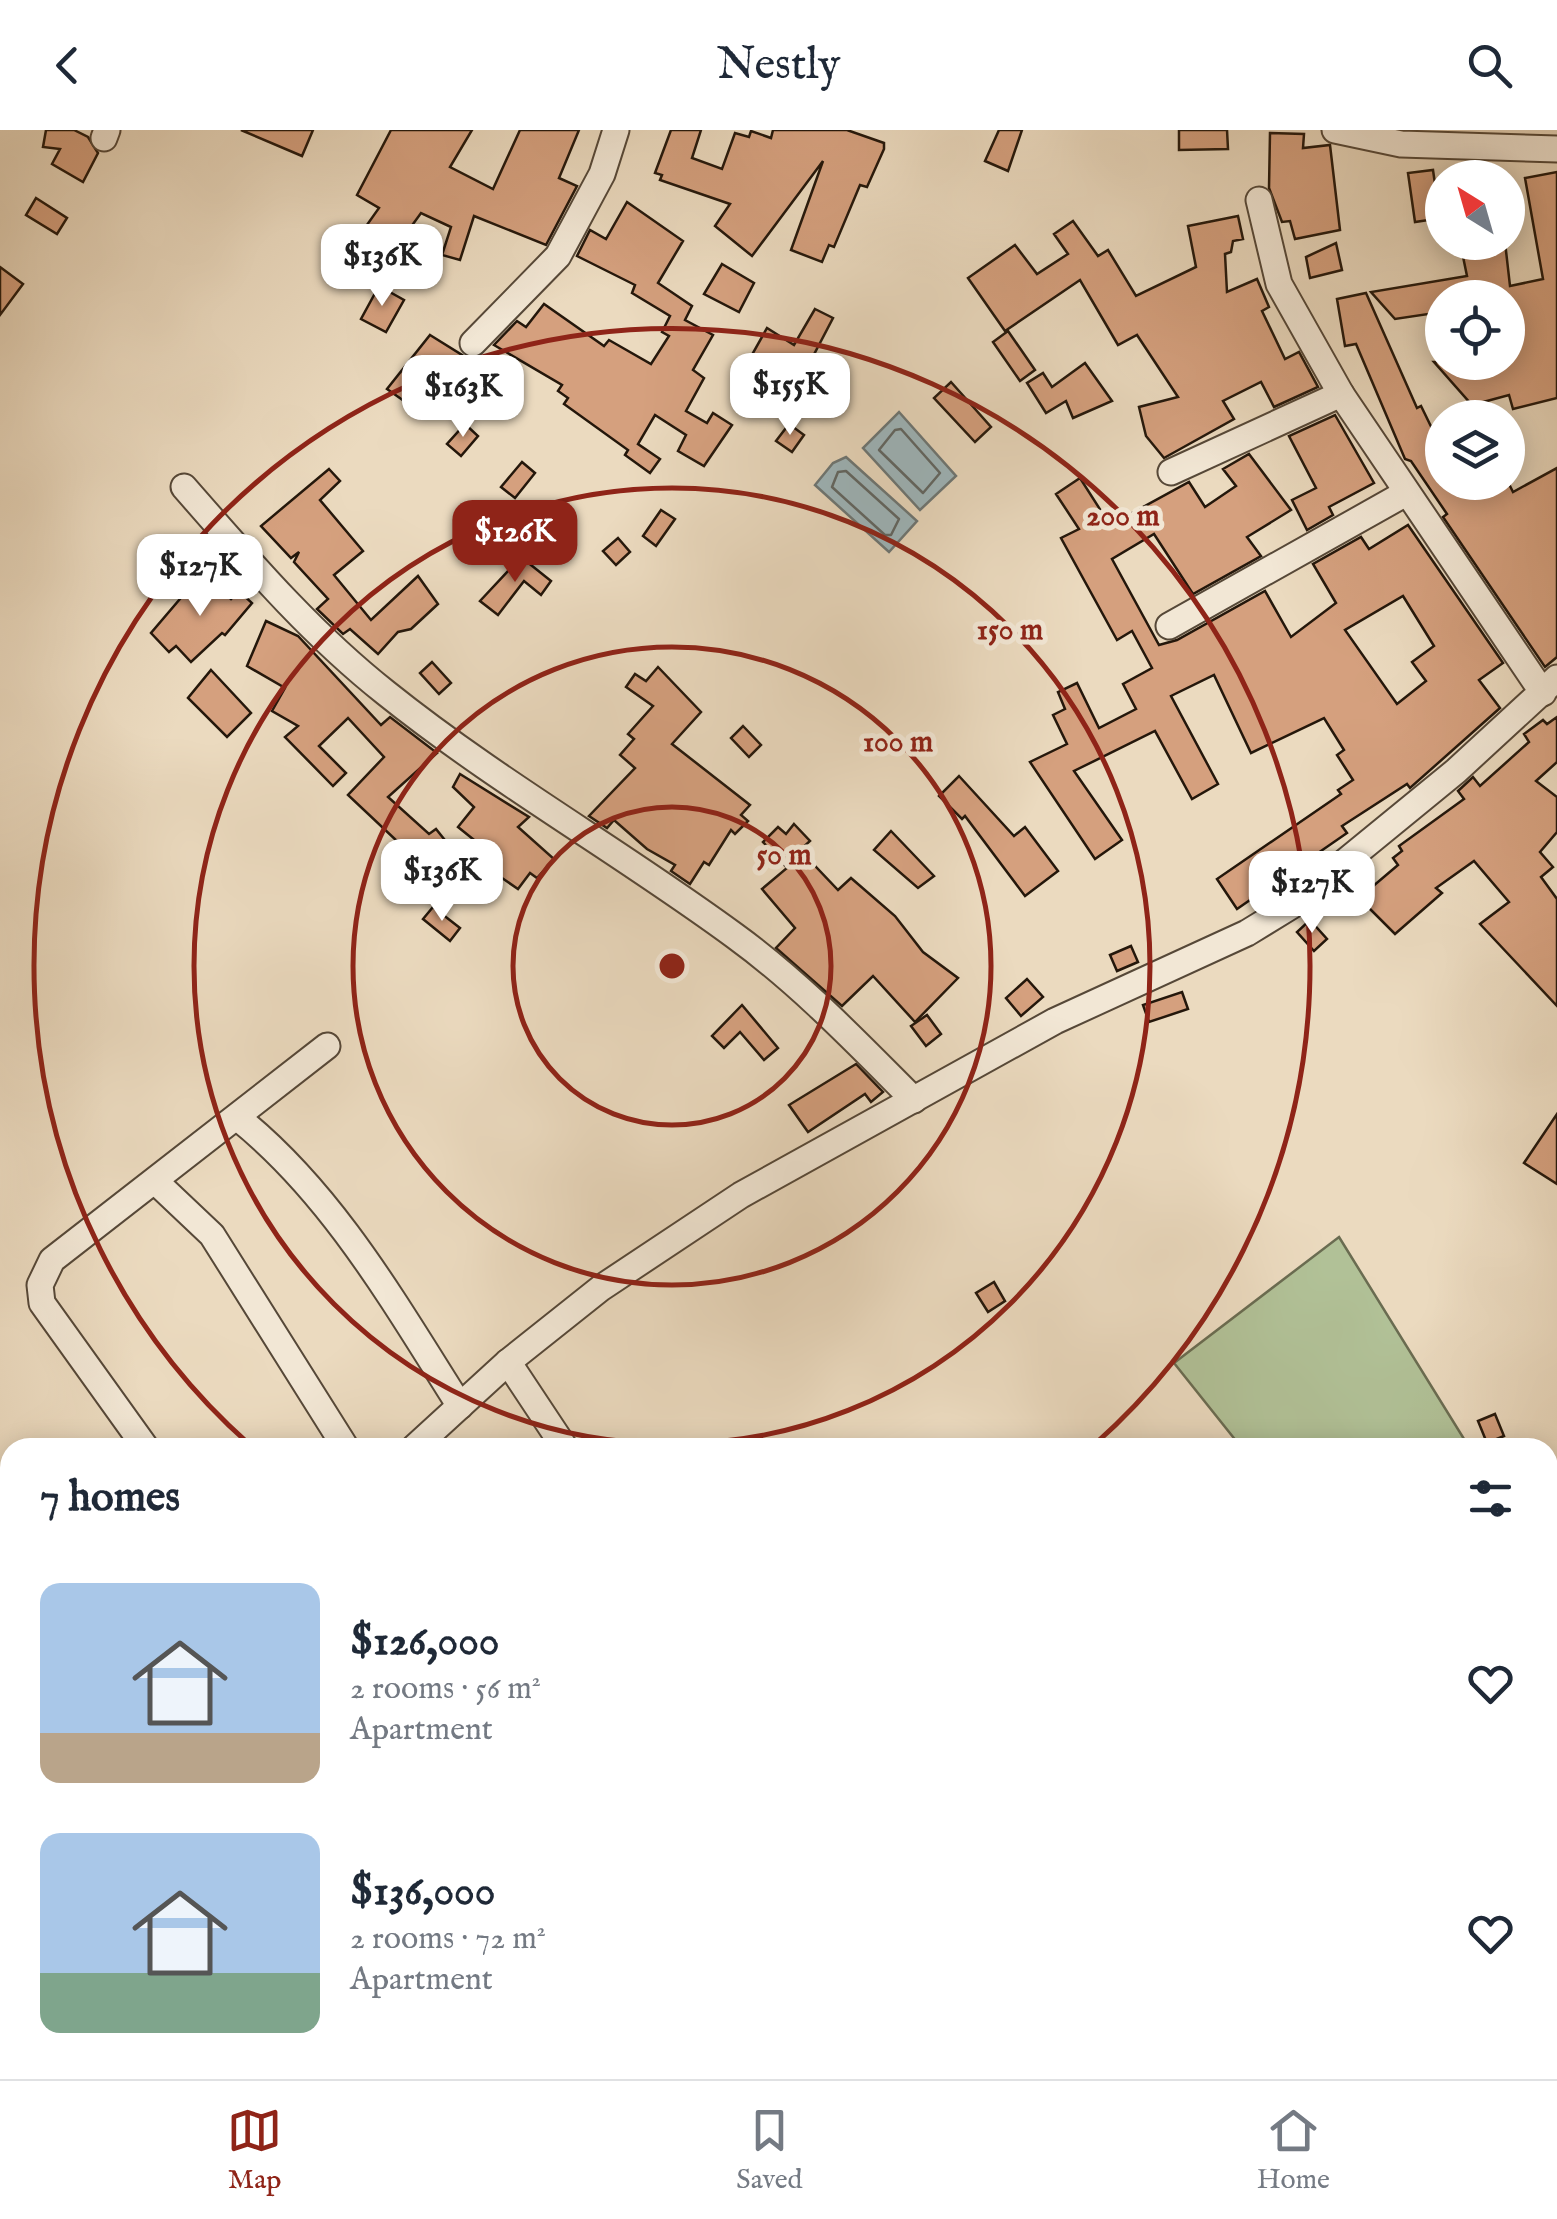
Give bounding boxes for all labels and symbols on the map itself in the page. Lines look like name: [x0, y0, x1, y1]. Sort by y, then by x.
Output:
north arrow: [1425, 160, 1525, 260]
pin: $136K: [312, 224, 452, 309]
pin: $155K: [720, 353, 860, 438]
pin: $163K: [393, 355, 533, 440]
text: 200 m: [1086, 498, 1160, 536]
pin: $126K: [445, 500, 585, 585]
pin: $127K: [130, 534, 270, 619]
text: 150 m: [977, 612, 1043, 650]
text: 100 m: [863, 724, 933, 762]
text: 50 m: [756, 837, 812, 875]
pin: $136K: [372, 839, 512, 924]
pin: $127K: [1242, 851, 1382, 936]
centre of rings: [654, 948, 690, 984]

